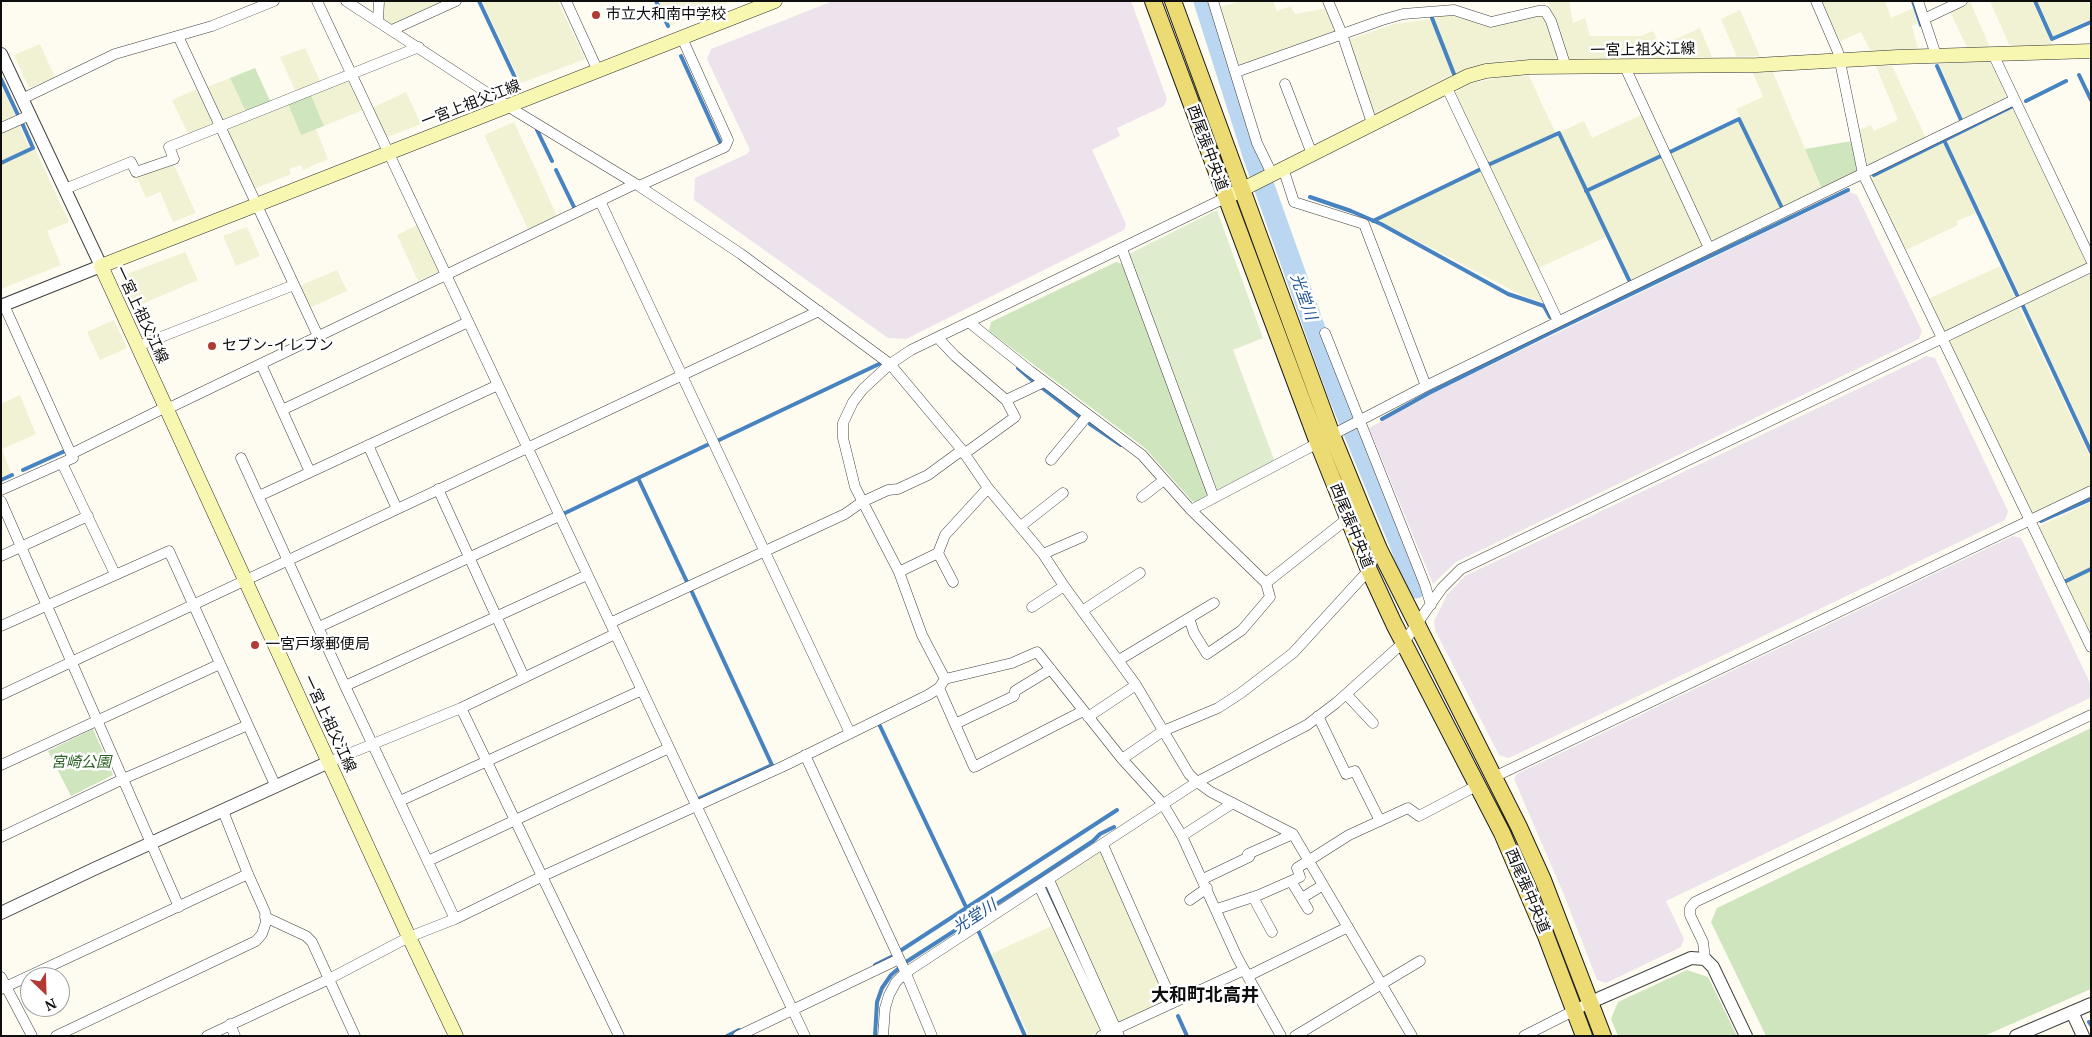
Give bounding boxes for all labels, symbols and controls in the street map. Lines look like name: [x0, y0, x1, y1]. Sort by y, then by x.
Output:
place label: 市立大和南中学校: [606, 6, 726, 24]
marker: 市立大和南中学校: [590, 9, 602, 21]
street label: 一宮上祖父江線: [1590, 40, 1696, 60]
street label: 一宮上祖父江線: [419, 77, 523, 131]
street label: 西尾張中央道: [1183, 103, 1231, 193]
street label: 一宮上祖父江線: [111, 264, 171, 366]
water label: 光堂川: [1286, 271, 1320, 323]
place label: セブン-イレブン: [222, 337, 333, 355]
marker: セブン-イレブン: [206, 340, 218, 352]
street label: 西尾張中央道: [1326, 481, 1376, 571]
place label: 一宮戸塚郵便局: [265, 636, 370, 654]
marker: 一宮戸塚郵便局: [249, 639, 261, 651]
street label: 一宮上祖父江線: [299, 673, 359, 775]
park label: 宮崎公園: [51, 754, 111, 772]
street label: 西尾張中央道: [1501, 846, 1553, 936]
water label: 光堂川: [950, 896, 1000, 938]
north arrow: [20, 967, 70, 1017]
district label: 大和町北高井: [1151, 985, 1259, 1007]
text: N: [42, 994, 60, 1016]

